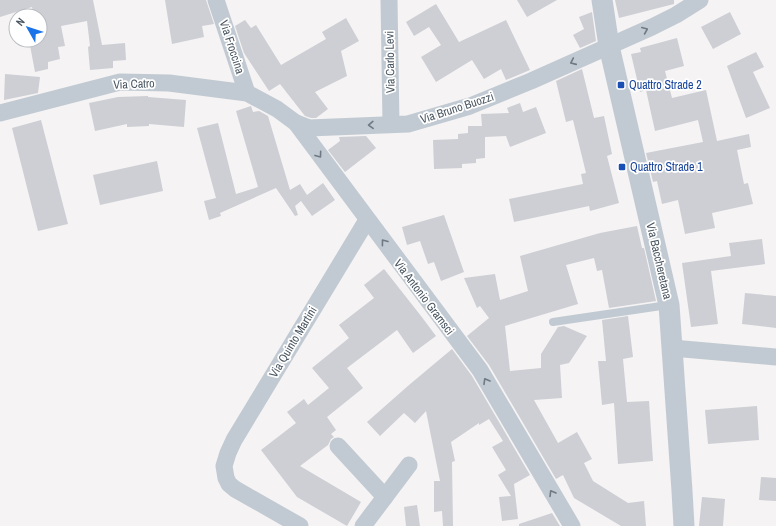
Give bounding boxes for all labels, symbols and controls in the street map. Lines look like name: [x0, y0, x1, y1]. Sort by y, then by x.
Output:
north arrow: [8, 8, 48, 48]
text: N: [13, 15, 28, 29]
street label: Via Froccina: [216, 18, 248, 76]
one-way arrow: [641, 27, 648, 35]
street label: Via Carlo Levi: [381, 31, 399, 93]
one-way arrow: [570, 57, 578, 65]
street label: Via Catro: [113, 75, 155, 93]
place label: Quattro Strade 2: [629, 77, 702, 93]
marker: Quattro Strade 2: [616, 80, 626, 90]
street label: Via Bruno Buozzi: [418, 89, 496, 127]
one-way arrow: [368, 121, 374, 130]
one-way arrow: [314, 150, 321, 157]
place label: Quattro Strade 1: [630, 159, 703, 175]
marker: Quattro Strade 1: [617, 162, 627, 172]
street label: Via Baccheretana: [642, 221, 676, 301]
one-way arrow: [382, 240, 389, 247]
street label: Via Antonio Gramsci: [390, 256, 458, 338]
street label: Via Quinto Martini: [265, 303, 321, 381]
one-way arrow: [483, 378, 490, 385]
one-way arrow: [549, 490, 557, 497]

